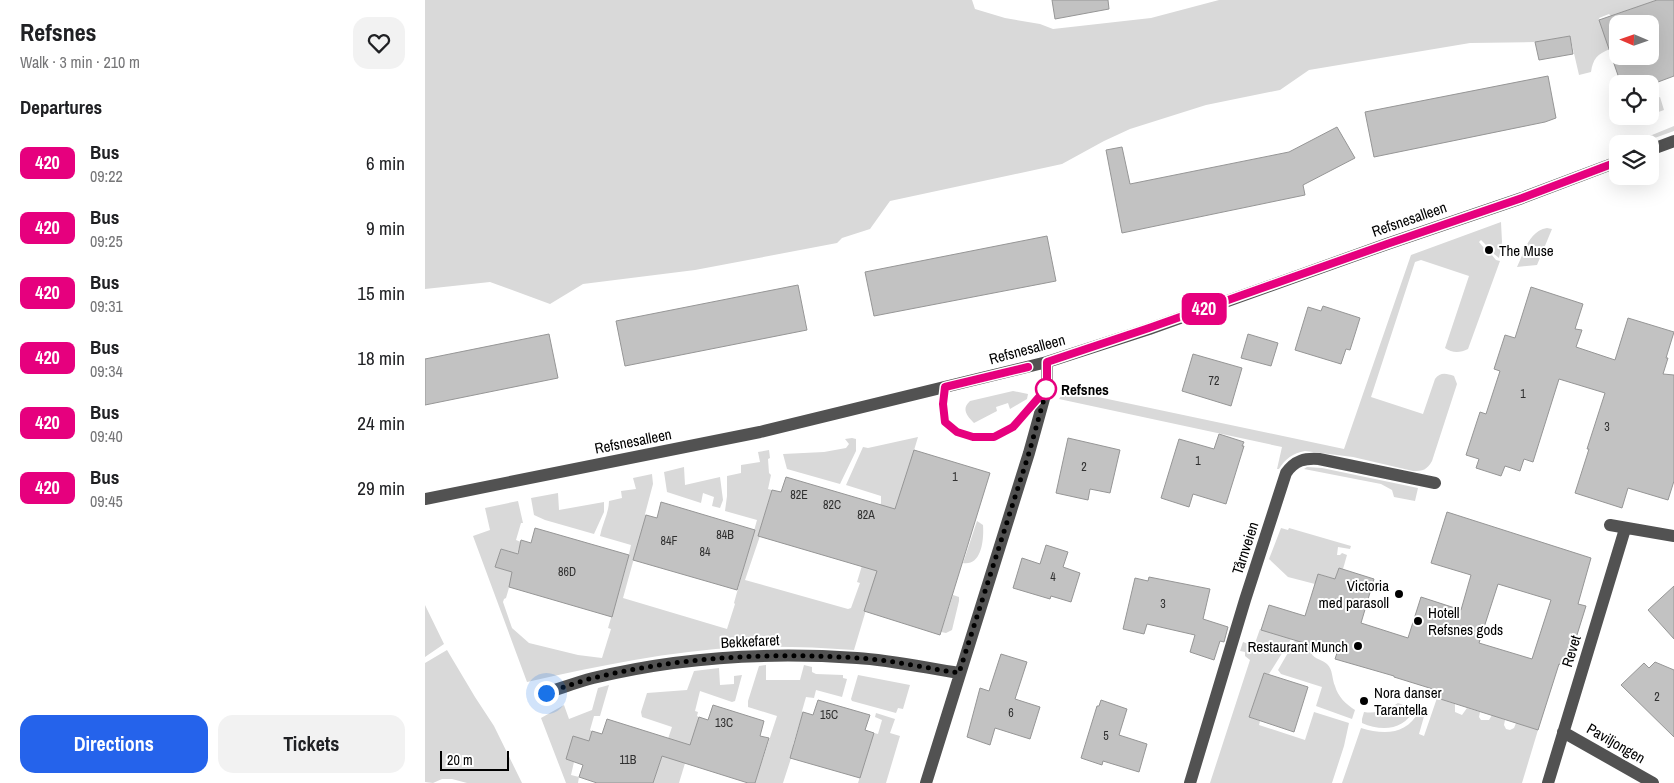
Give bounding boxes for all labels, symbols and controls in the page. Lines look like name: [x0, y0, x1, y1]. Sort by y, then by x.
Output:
north arrow: [1609, 15, 1659, 65]
map controls: [1609, 15, 1659, 185]
text: Refsnes: [20, 16, 97, 48]
button: heart: [353, 17, 405, 69]
text: Walk · 3 min · 210 m: [20, 51, 140, 73]
button: locate: [1609, 75, 1659, 125]
text: Departures: [20, 94, 102, 120]
button: layers: [1609, 135, 1659, 185]
text: Bus: [90, 139, 119, 165]
text: 420: [35, 150, 60, 175]
text: 6 min: [366, 150, 405, 176]
text: 09:22: [90, 165, 123, 187]
street label: Refsnesalleen: [1369, 196, 1449, 242]
text: Bus: [90, 204, 119, 230]
text: 420: [35, 215, 60, 240]
text: 9 min: [366, 215, 405, 241]
text: 09:25: [90, 230, 123, 252]
place label: The Muse: [1499, 240, 1554, 261]
marker: The Muse: [1483, 244, 1495, 256]
text: Bus: [90, 269, 119, 295]
text: 420: [35, 280, 60, 305]
text: 15 min: [357, 280, 405, 306]
line badge: 420: [1175, 293, 1233, 325]
text: 09:31: [90, 295, 123, 317]
text: 420: [1192, 296, 1216, 321]
street label: Refsnesalleen: [987, 329, 1067, 369]
text: Bus: [90, 334, 119, 360]
text: 420: [35, 345, 60, 370]
text: 18 min: [357, 345, 405, 371]
text: 09:34: [90, 360, 123, 382]
house number: 72: [1209, 373, 1219, 389]
marker: Refsnes: [1035, 378, 1057, 400]
place label: Refsnes: [1061, 379, 1109, 400]
house number: 1: [1520, 386, 1526, 402]
text: Bus: [90, 399, 119, 425]
text: 420: [35, 410, 60, 435]
text: 24 min: [357, 410, 405, 436]
house number: 3: [1604, 419, 1610, 435]
street label: Refsnesalleen: [593, 423, 673, 459]
text: 09:40: [90, 425, 123, 447]
house number: 1: [1195, 453, 1201, 469]
house number: 2: [1081, 459, 1087, 475]
text: Bus: [90, 464, 119, 490]
house number: 1: [952, 469, 958, 485]
text: 420: [35, 475, 60, 500]
text: 29 min: [357, 475, 405, 501]
house number: 82E: [790, 487, 808, 503]
text: 09:45: [90, 490, 123, 512]
house number: 82C: [823, 497, 841, 513]
house number: 82A: [857, 507, 875, 523]
street label: Tårnveien: [1227, 519, 1263, 577]
house number: 84B: [716, 527, 734, 543]
house number: 84F: [661, 533, 677, 549]
house number: 84: [700, 544, 711, 560]
house number: 86D: [558, 564, 576, 580]
house number: 4: [1050, 569, 1056, 585]
place label: Victoria med parasoll: [1319, 575, 1389, 613]
marker: Victoria med parasoll: [1393, 588, 1405, 600]
house number: 3: [1160, 596, 1166, 612]
place label: Hotell Refsnes gods: [1428, 602, 1503, 640]
marker: Hotell Refsnes gods: [1412, 615, 1424, 627]
street label: Bekkefaret: [720, 629, 780, 653]
street label: Revet: [1556, 632, 1586, 669]
place label: Restaurant Munch: [1247, 636, 1348, 657]
marker: Restaurant Munch: [1352, 640, 1364, 652]
your location: [534, 681, 559, 706]
place label: Nora danser Tarantella: [1374, 682, 1442, 720]
house number: 2: [1654, 689, 1660, 705]
marker: Nora danser Tarantella: [1358, 695, 1370, 707]
house number: 6: [1008, 705, 1014, 721]
house number: 15C: [820, 707, 838, 723]
button: Directions: [20, 715, 208, 773]
button: Tickets: [218, 715, 405, 773]
house number: 13C: [715, 715, 733, 731]
street label: Paviljongen: [1583, 718, 1649, 768]
house number: 5: [1103, 728, 1109, 744]
scale bar: [440, 748, 509, 771]
text: 20 m: [447, 751, 473, 769]
house number: 11B: [620, 752, 637, 768]

